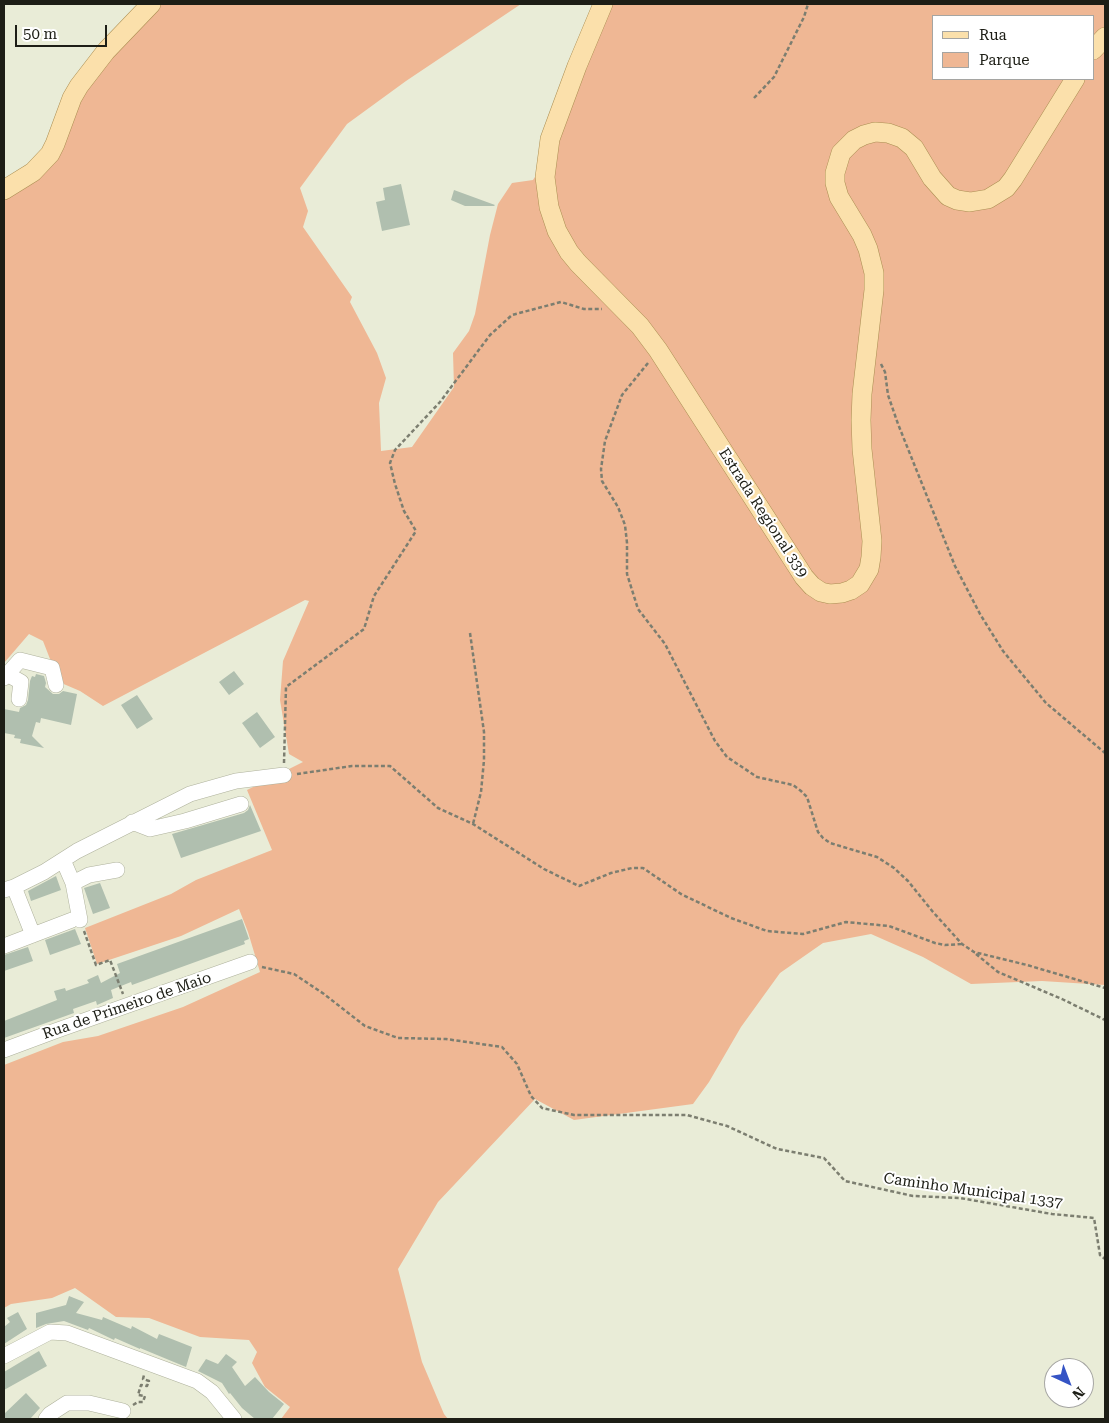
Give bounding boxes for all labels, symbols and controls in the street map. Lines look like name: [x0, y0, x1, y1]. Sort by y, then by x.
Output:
scale bar: [18, 15, 110, 47]
legend: [932, 15, 1094, 80]
text: 50 m: [23, 25, 57, 43]
text: Rua: [979, 26, 1007, 44]
text: Parque: [979, 51, 1030, 69]
street label: Estrada Regional 339: [715, 445, 811, 581]
street label: Rua de Primeiro de Maio: [40, 969, 214, 1043]
street label: Caminho Municipal 1337: [882, 1170, 1064, 1212]
north arrow: [1044, 1358, 1094, 1408]
text: N: [1069, 1384, 1088, 1403]

